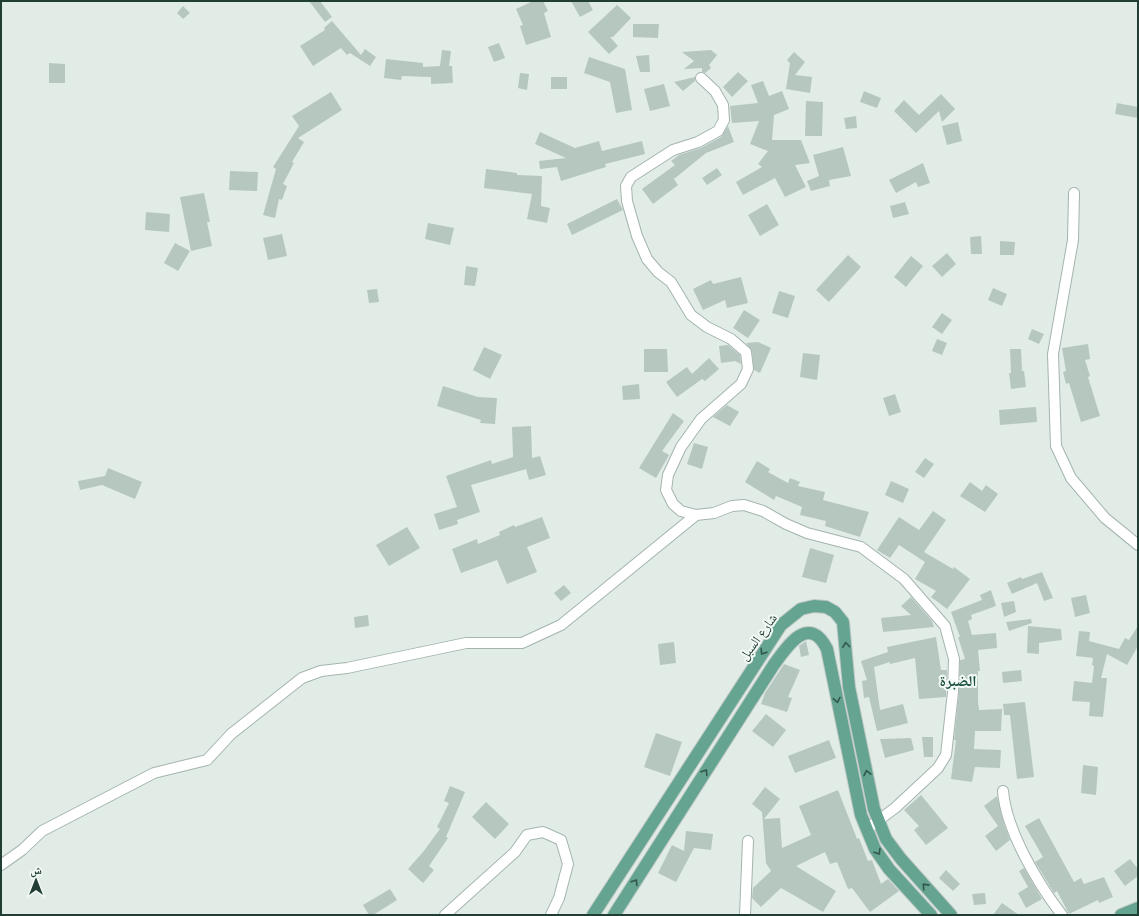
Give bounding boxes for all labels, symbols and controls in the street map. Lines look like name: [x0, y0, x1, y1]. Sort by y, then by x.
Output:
street label: شارع السبل: [736, 611, 782, 664]
one-way arrow: [842, 642, 851, 648]
one-way arrow: [760, 648, 768, 655]
district label: الضبرة: [940, 672, 976, 690]
one-way arrow: [832, 697, 840, 703]
one-way arrow: [700, 770, 707, 777]
one-way arrow: [863, 770, 871, 776]
one-way arrow: [873, 848, 880, 855]
north arrow: [16, 860, 56, 900]
text: ش: [30, 864, 42, 878]
one-way arrow: [630, 879, 638, 886]
one-way arrow: [922, 883, 930, 891]

